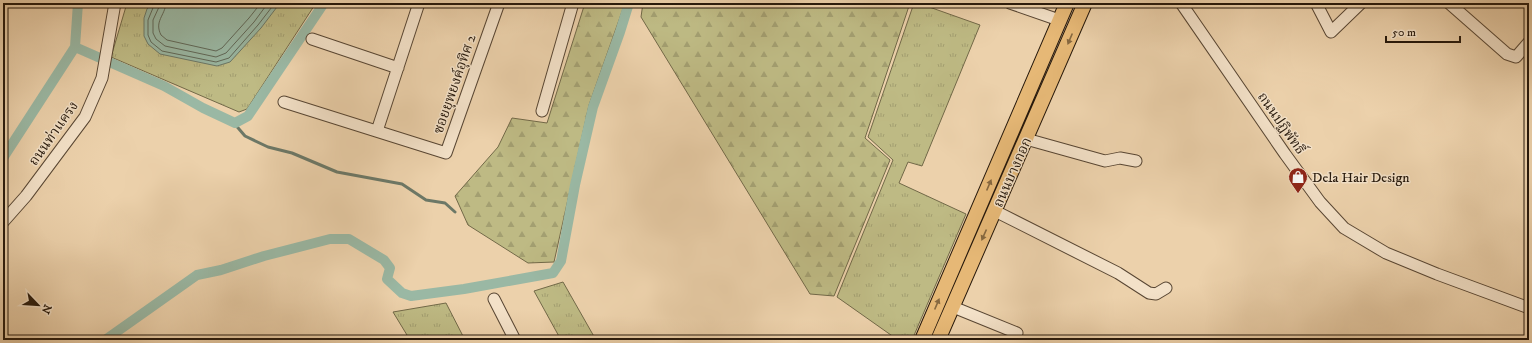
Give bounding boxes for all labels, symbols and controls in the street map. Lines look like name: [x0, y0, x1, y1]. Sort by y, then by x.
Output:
scale bar: [1386, 18, 1460, 44]
text: 50 m: [1392, 25, 1416, 40]
street label: ซอยยุพยงค์อุทิศ 2: [429, 32, 480, 136]
one-way arrow: [1067, 33, 1073, 44]
street label: ถนนปฏิพัทธิ์: [1253, 88, 1312, 160]
street label: ถนนท่าแครง: [25, 98, 83, 169]
street label: ถนนบางกอก: [989, 135, 1036, 210]
shop icon: Dela Hair Design: [1287, 166, 1309, 194]
place label: Dela Hair Design: [1312, 169, 1410, 187]
one-way arrow: [986, 178, 992, 190]
one-way arrow: [981, 229, 987, 240]
north arrow: [18, 285, 58, 325]
one-way arrow: [934, 299, 940, 310]
text: N: [38, 302, 54, 316]

